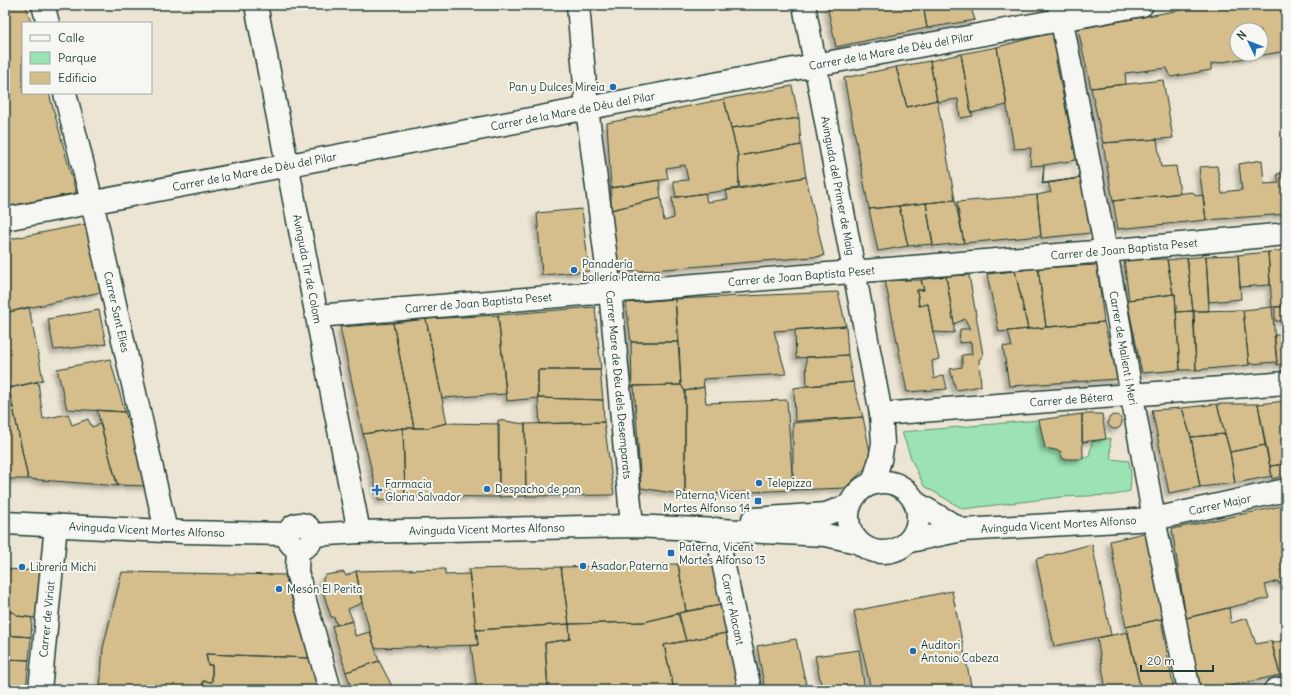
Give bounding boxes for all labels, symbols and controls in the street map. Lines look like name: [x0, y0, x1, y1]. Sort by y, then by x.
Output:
legend: [22, 22, 152, 94]
north arrow: [1229, 22, 1269, 62]
text: N: [1234, 28, 1249, 43]
street label: Carrer de la Mare de Déu del Pilar: [808, 29, 975, 73]
text: Calle: [58, 30, 85, 45]
text: Parque: [58, 50, 97, 65]
text: Edificio: [58, 70, 97, 85]
place label: Pan y Dulces Mireia: [509, 80, 605, 94]
marker: Pan y Dulces Mireia: [608, 82, 618, 92]
street label: Carrer de la Mare de Déu del Pilar: [489, 88, 657, 134]
street label: Avinguda del Primer de Maig: [818, 115, 858, 257]
street label: Carrer de la Mare de Déu del Pilar: [171, 149, 338, 194]
street label: Avinguda Tir de Colom: [290, 213, 325, 325]
street label: Carrer de Joan Baptista Peset: [1050, 235, 1199, 263]
place label: Panadería bollería Paterna: [582, 257, 660, 284]
street label: Carrer de Joan Baptista Peset: [727, 263, 876, 289]
marker: Panadería bollería Paterna: [569, 265, 579, 275]
street label: Carrer Sant Elies: [101, 270, 133, 354]
street label: Carrer de Joan Baptista Peset: [404, 290, 553, 316]
street label: Carrer Mare de Déu dels Desemparats: [603, 290, 635, 480]
street label: Carrer de Mallent i Meri: [1106, 290, 1140, 406]
street label: Carrer de Bétera: [1029, 389, 1114, 410]
place label: Telepizza: [767, 476, 812, 490]
place label: Farmacia Gloria Salvador: [385, 477, 461, 504]
marker: Telepizza: [754, 478, 764, 488]
place label: Despacho de pan: [495, 482, 581, 496]
marker: Despacho de pan: [482, 484, 492, 494]
marker: Farmacia Gloria Salvador: [372, 485, 382, 495]
place label: Paterna, Vicent Mortes Alfonso 14: [663, 488, 750, 515]
street label: Carrer Major: [1187, 491, 1253, 518]
marker: Paterna, Vicent Mortes Alfonso 14: [753, 496, 763, 506]
street label: Avinguda Vicent Mortes Alfonso: [980, 513, 1137, 536]
street label: Avinguda Vicent Mortes Alfonso: [69, 519, 225, 540]
street label: Avinguda Vicent Mortes Alfonso: [409, 520, 565, 538]
place label: Paterna, Vicent Mortes Alfonso 13: [679, 540, 766, 567]
marker: Paterna, Vicent Mortes Alfonso 13: [666, 548, 676, 558]
place label: Asador Paterna: [591, 559, 668, 573]
place label: Librería Michi: [30, 560, 96, 574]
marker: Asador Paterna: [578, 561, 588, 571]
marker: Librería Michi: [17, 562, 27, 572]
street label: Carrer Alacant: [719, 572, 747, 647]
street label: Carrer de Viriat: [36, 580, 58, 658]
place label: Mesón El Perita: [287, 582, 363, 596]
marker: Mesón El Perita: [274, 584, 284, 594]
place label: Auditori Antonio Cabeza: [921, 638, 999, 665]
marker: Auditori Antonio Cabeza: [908, 646, 918, 656]
scale bar: [1141, 647, 1213, 673]
text: 20 m: [1147, 653, 1175, 668]

